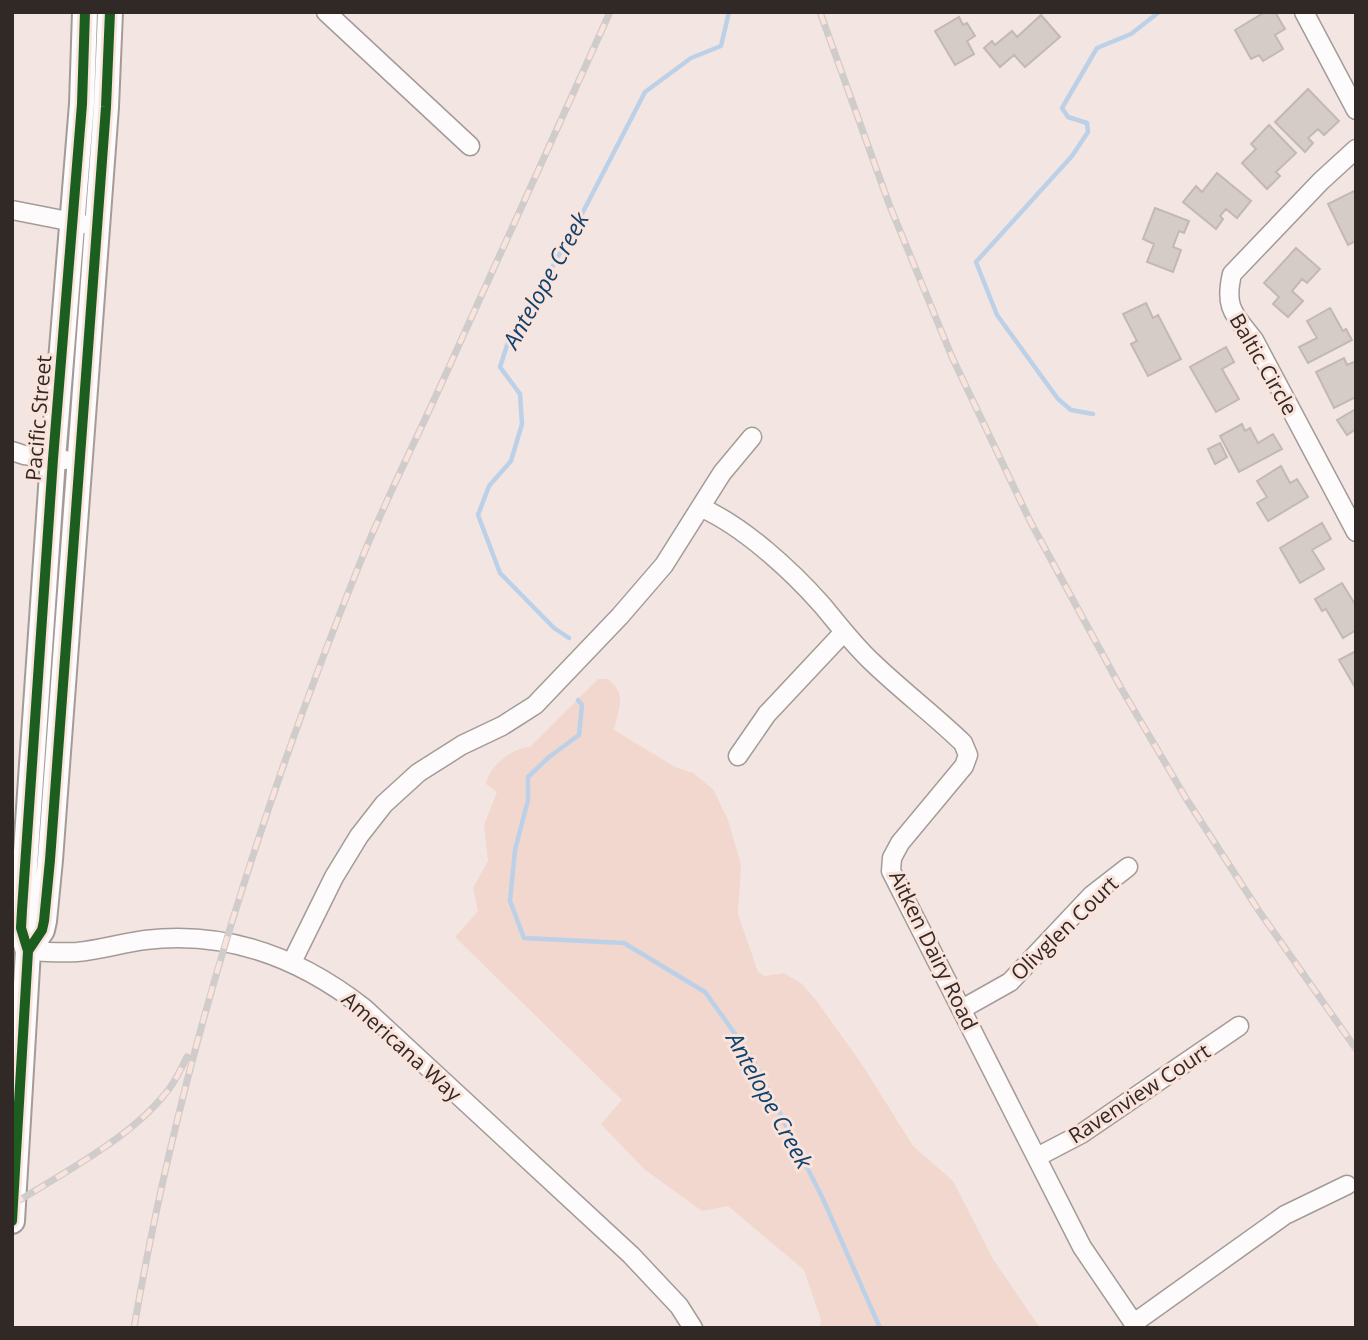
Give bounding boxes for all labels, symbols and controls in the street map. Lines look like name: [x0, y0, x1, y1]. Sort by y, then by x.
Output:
water label: Antelope Creek: [493, 205, 596, 356]
street label: Baltic Circle: [1224, 308, 1304, 420]
street label: Pacific Street: [19, 354, 57, 482]
street label: Aitken Dairy Road: [883, 866, 985, 1034]
street label: Olivglen Court: [1004, 870, 1124, 986]
street label: Americana Way: [336, 985, 468, 1107]
water label: Antelope Creek: [718, 1024, 821, 1175]
street label: Ravenview Court: [1063, 1037, 1215, 1149]

